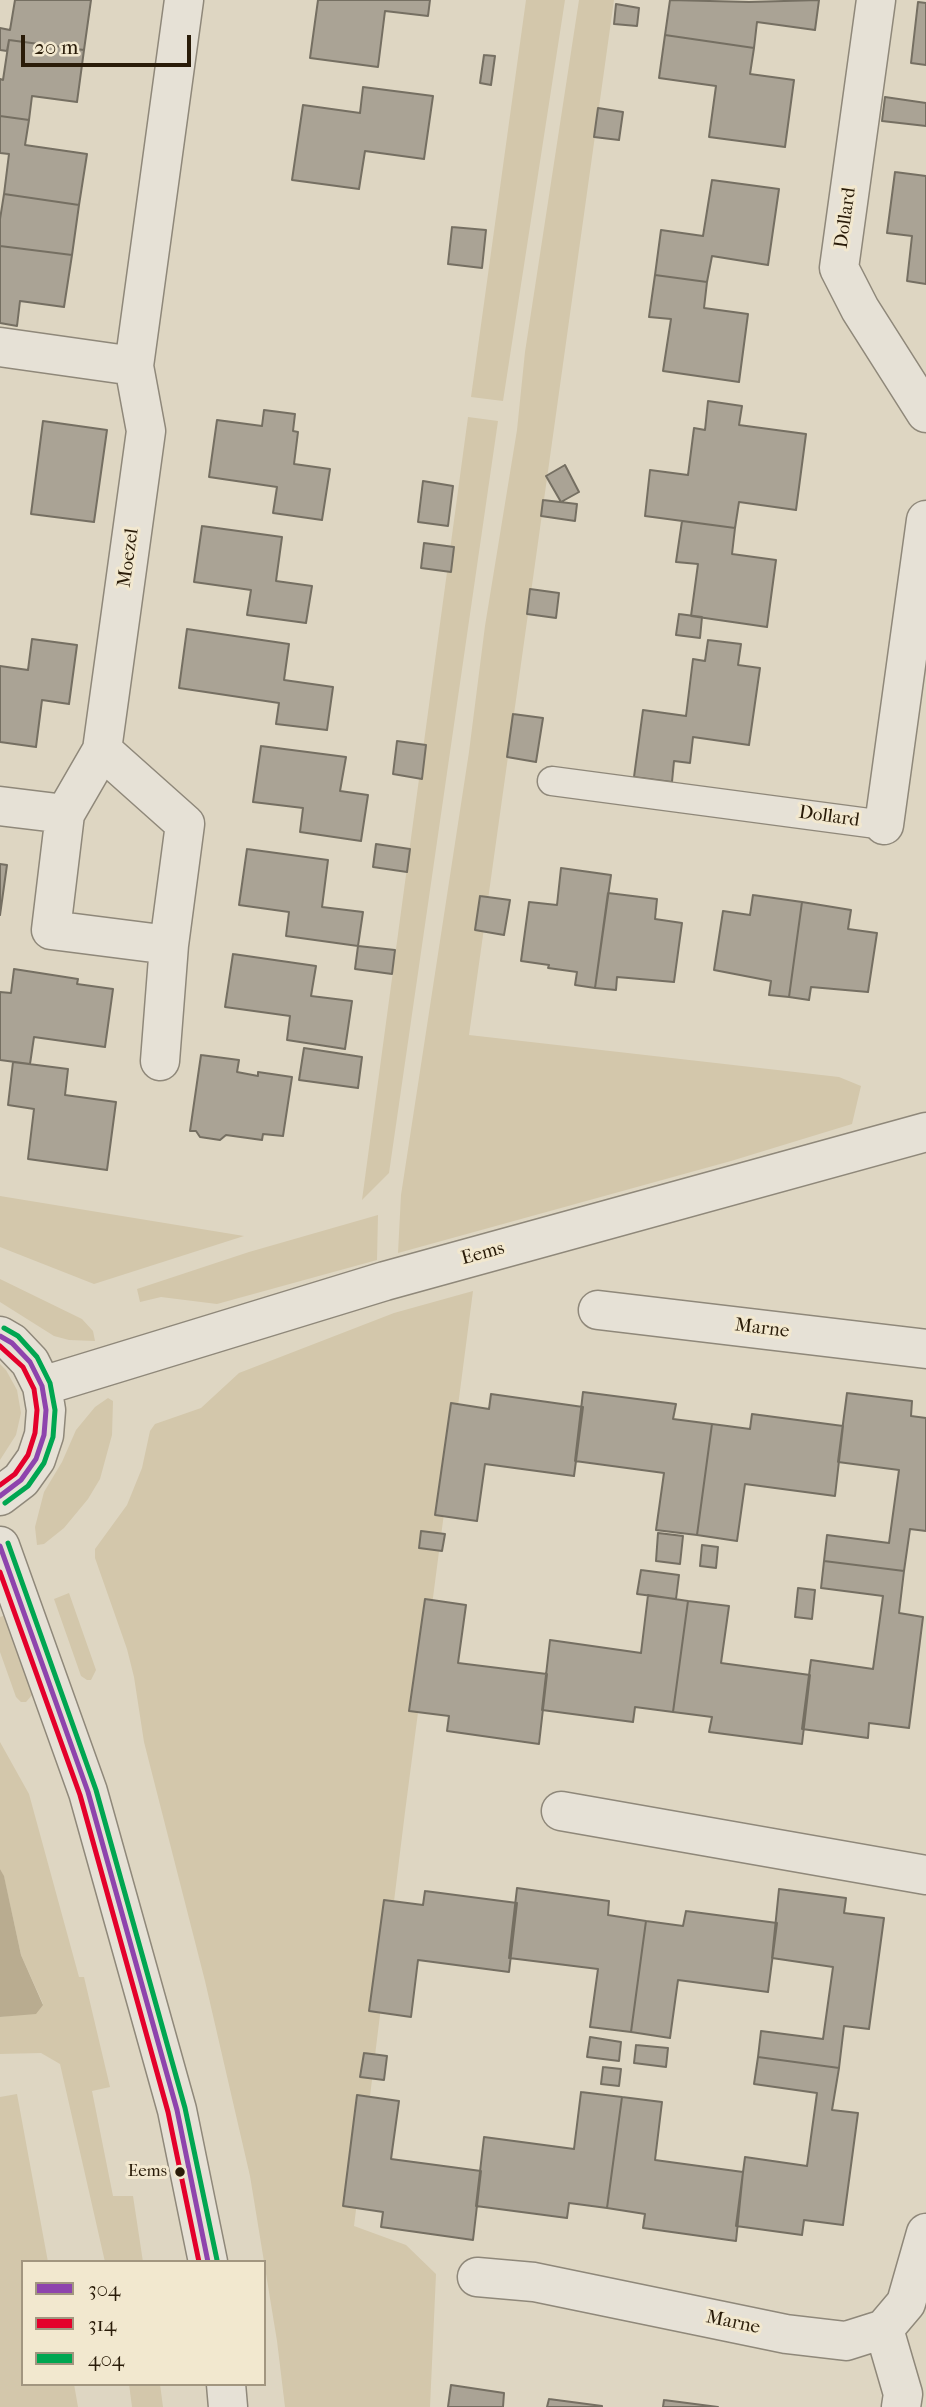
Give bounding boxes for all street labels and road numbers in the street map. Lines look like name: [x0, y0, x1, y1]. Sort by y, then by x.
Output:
street label: Dollard: [830, 186, 862, 250]
street label: Moezel: [114, 527, 144, 589]
street label: Dollard: [797, 801, 861, 833]
street label: Eems: [459, 1237, 507, 1271]
street label: Marne: [734, 1314, 790, 1344]
street label: Marne: [704, 2306, 762, 2340]

